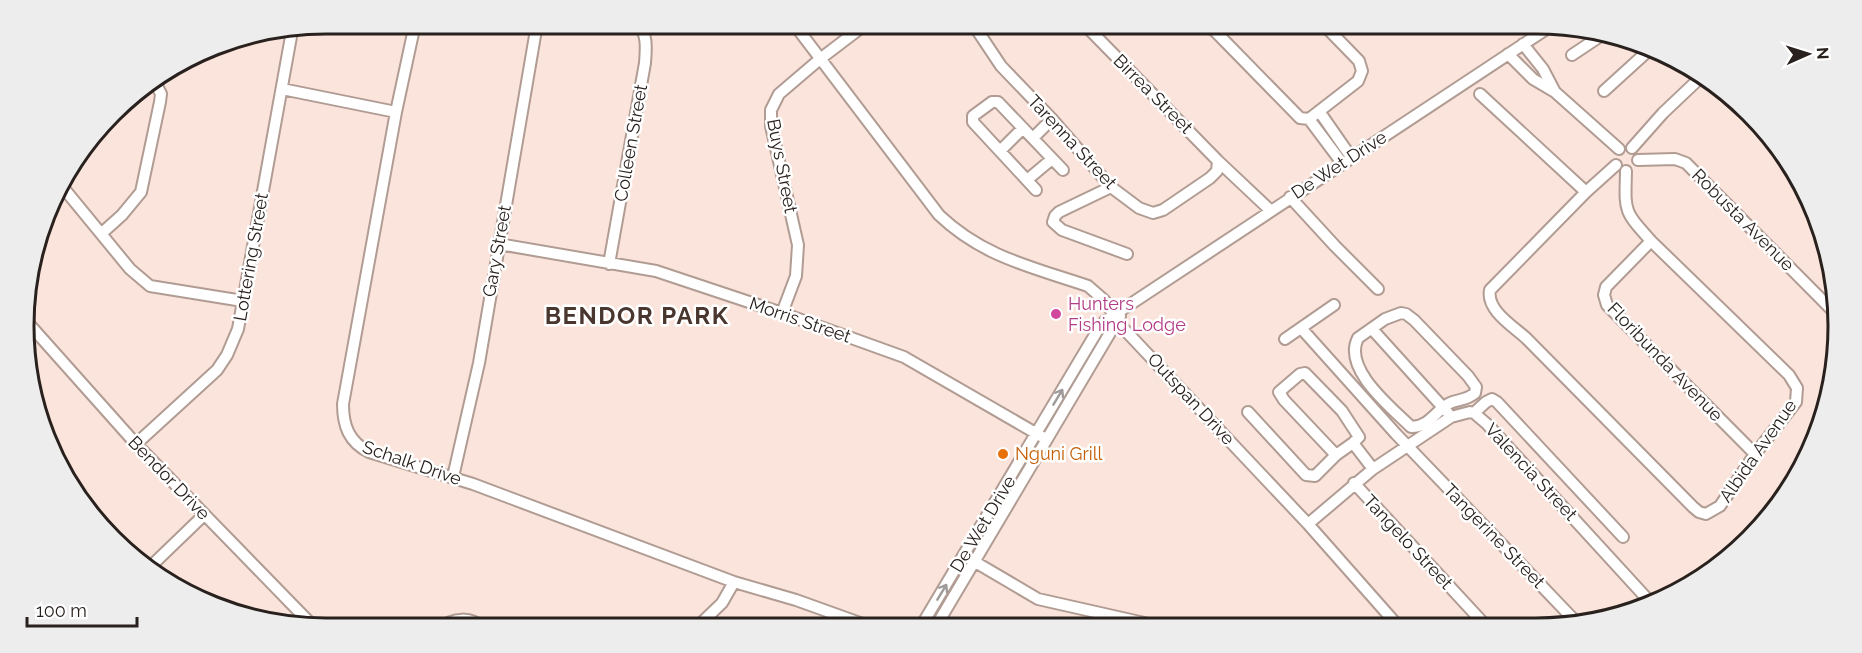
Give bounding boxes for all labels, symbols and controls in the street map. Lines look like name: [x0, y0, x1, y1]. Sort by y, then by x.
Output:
north arrow: [1778, 24, 1838, 84]
text: N: [1813, 47, 1832, 60]
street label: Birrea Street: [1109, 50, 1197, 138]
street label: Colleen Street: [610, 83, 651, 203]
street label: Tarenna Street: [1023, 90, 1121, 193]
street label: Buys Street: [763, 117, 802, 215]
street label: De Wet Drive: [1287, 126, 1391, 203]
street label: Robusta Avenue: [1688, 164, 1799, 275]
street label: Lottering Street: [229, 191, 272, 323]
street label: Gary Street: [478, 203, 515, 298]
street label: Morris Street: [747, 292, 854, 347]
place label: Hunters Fishing Lodge: [1068, 293, 1186, 335]
street label: Floribunda Avenue: [1603, 298, 1728, 426]
district label: BENDOR PARK: [545, 301, 729, 330]
marker: Hunters Fishing Lodge: [1049, 307, 1063, 321]
street label: Outspan Drive: [1143, 348, 1240, 449]
one-way arrow: [1052, 389, 1064, 406]
street label: Albida Avenue: [1714, 395, 1801, 506]
street label: Valencia Street: [1481, 419, 1582, 525]
street label: Bendor Drive: [124, 431, 215, 524]
street label: Schalk Drive: [360, 436, 465, 489]
place label: Nguni Grill: [1015, 443, 1103, 464]
marker: Nguni Grill: [996, 447, 1010, 461]
street label: De Wet Drive: [945, 471, 1020, 576]
street label: Tangerine Street: [1439, 479, 1549, 592]
street label: Tangelo Street: [1359, 490, 1457, 593]
one-way arrow: [936, 584, 948, 601]
scale bar: [27, 590, 136, 628]
text: 100 m: [36, 600, 87, 621]

